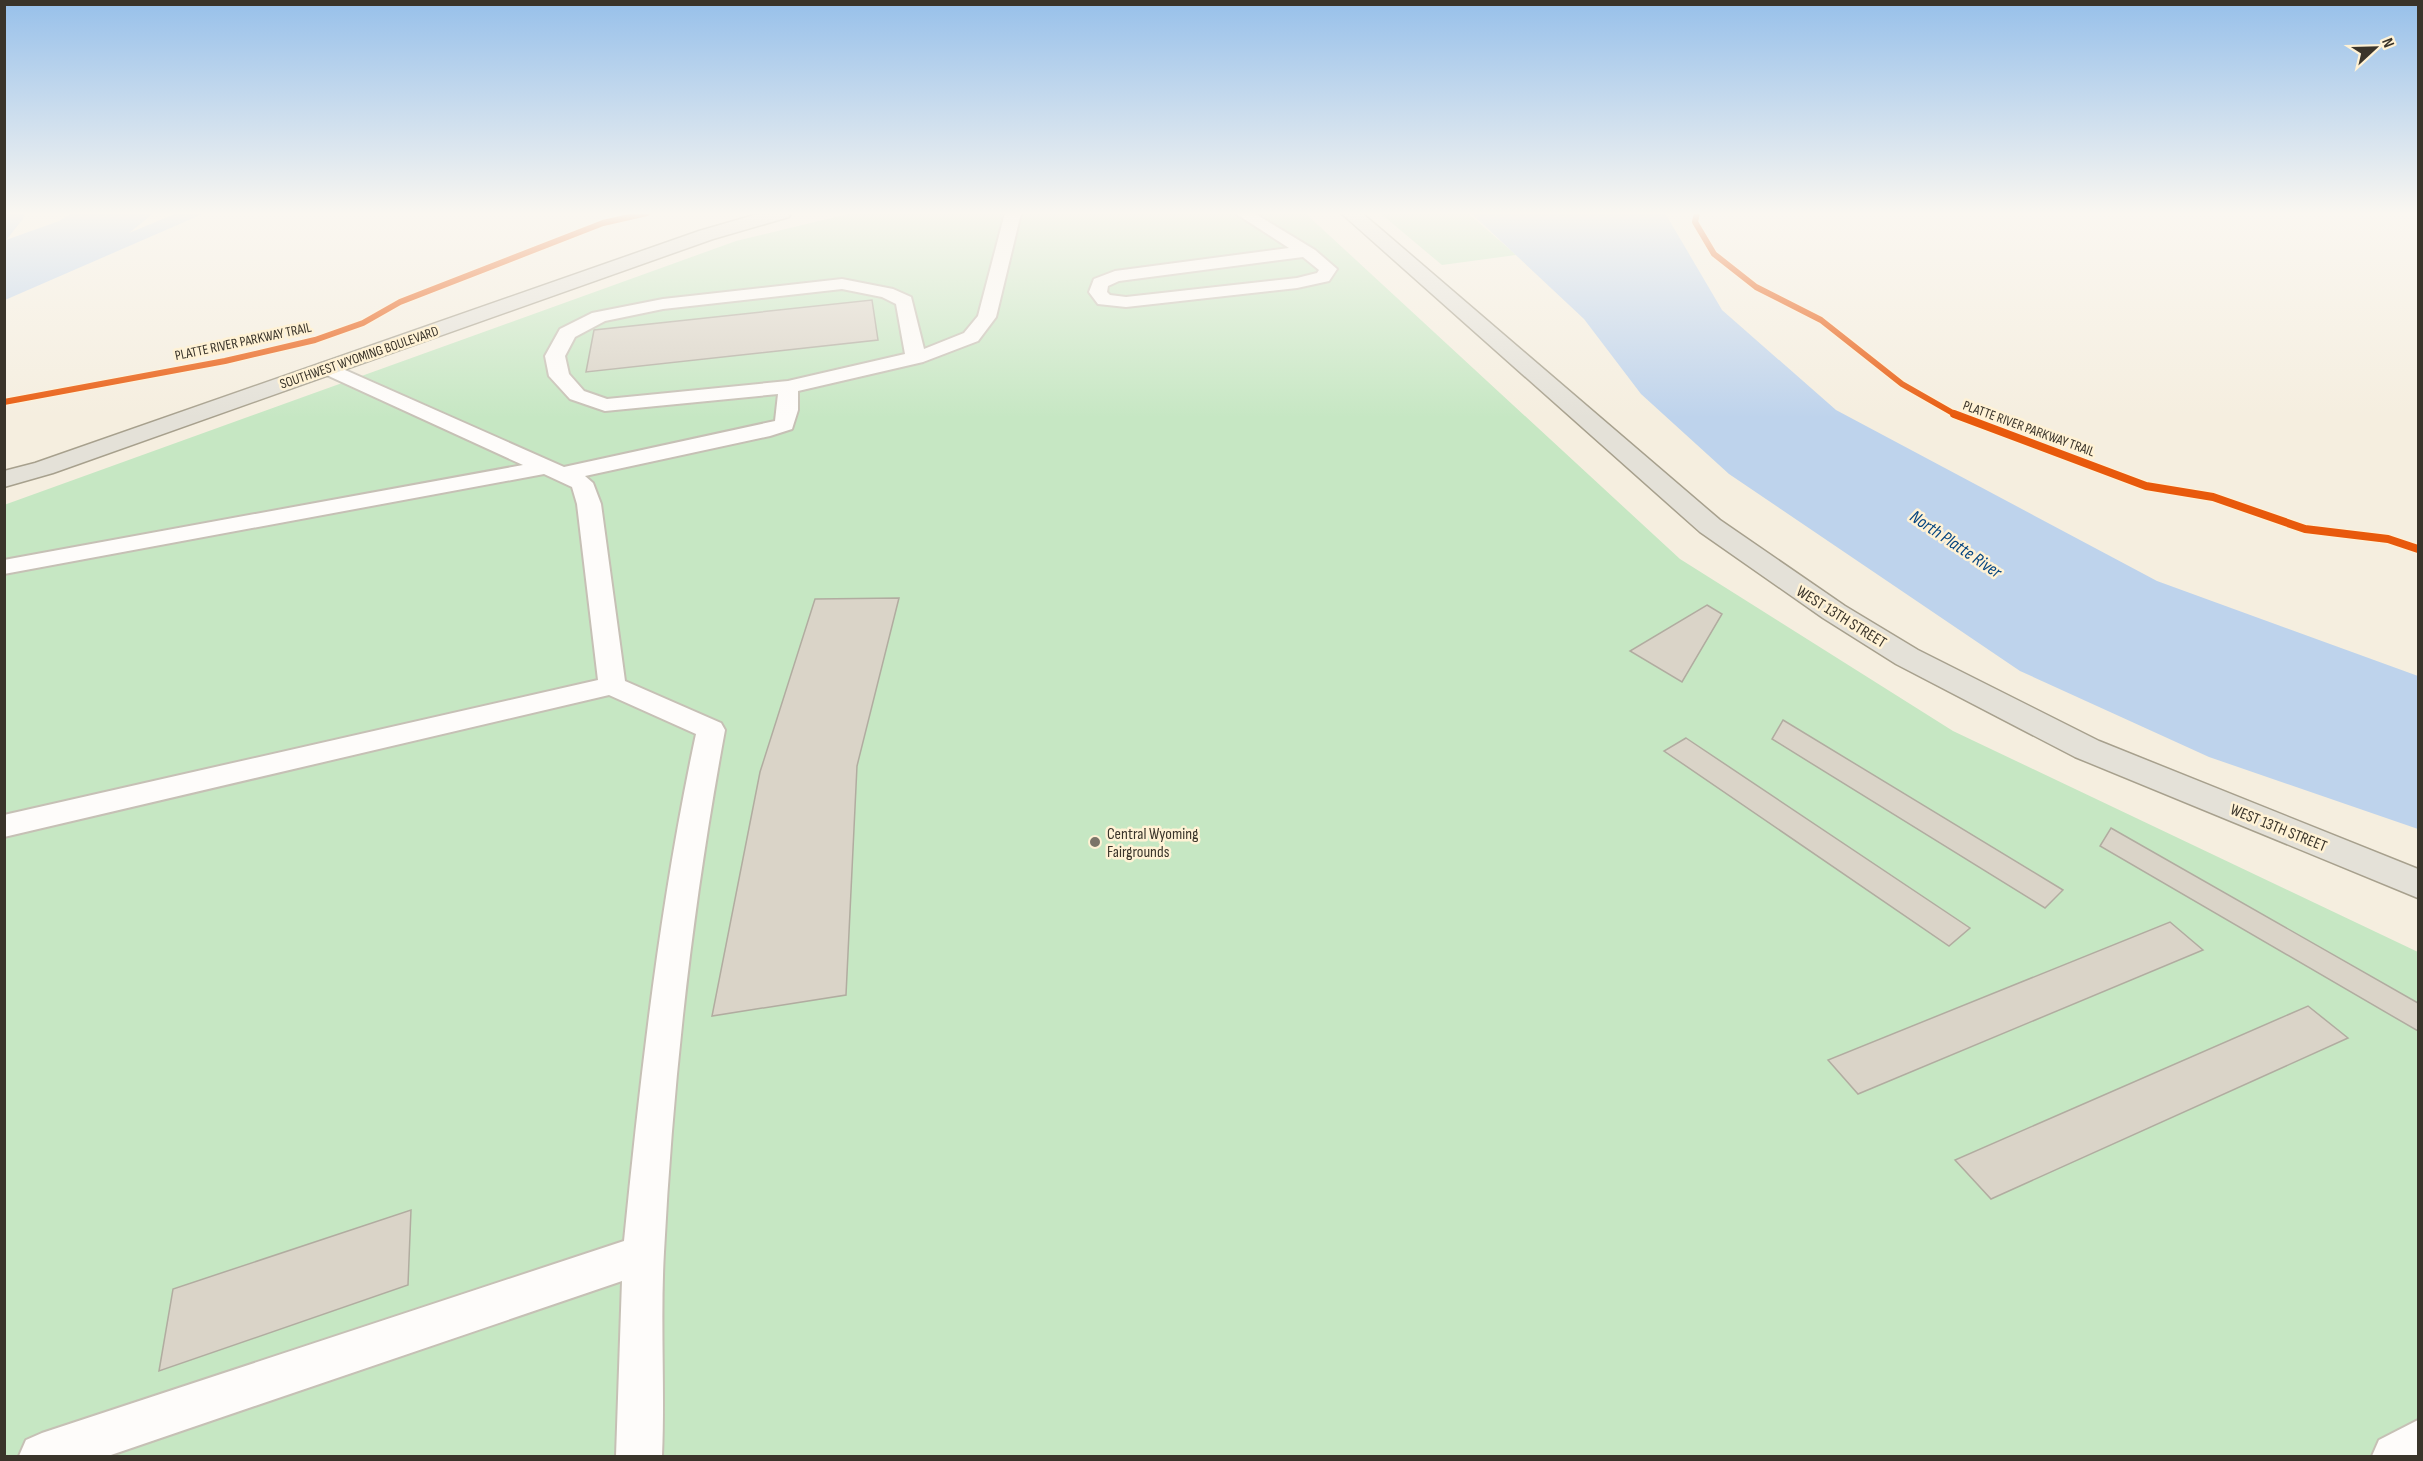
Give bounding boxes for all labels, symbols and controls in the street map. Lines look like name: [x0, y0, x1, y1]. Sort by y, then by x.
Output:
north arrow: [2345, 18, 2405, 78]
text: N: [2377, 35, 2398, 50]
street label: PLATTE RIVER PARKWAY TRAIL: [173, 319, 313, 364]
street label: SOUTHWEST WYOMING BOULEVARD: [278, 322, 441, 393]
street label: PLATTE RIVER PARKWAY TRAIL: [1961, 397, 2097, 460]
water label: North Platte River: [1906, 506, 2006, 583]
street label: WEST 13TH STREET: [1793, 582, 1890, 653]
street label: WEST 13TH STREET: [2227, 800, 2330, 857]
place label: Central Wyoming Fairgrounds: [1107, 825, 1198, 862]
marker: Central Wyoming Fairgrounds: [1088, 835, 1102, 849]

